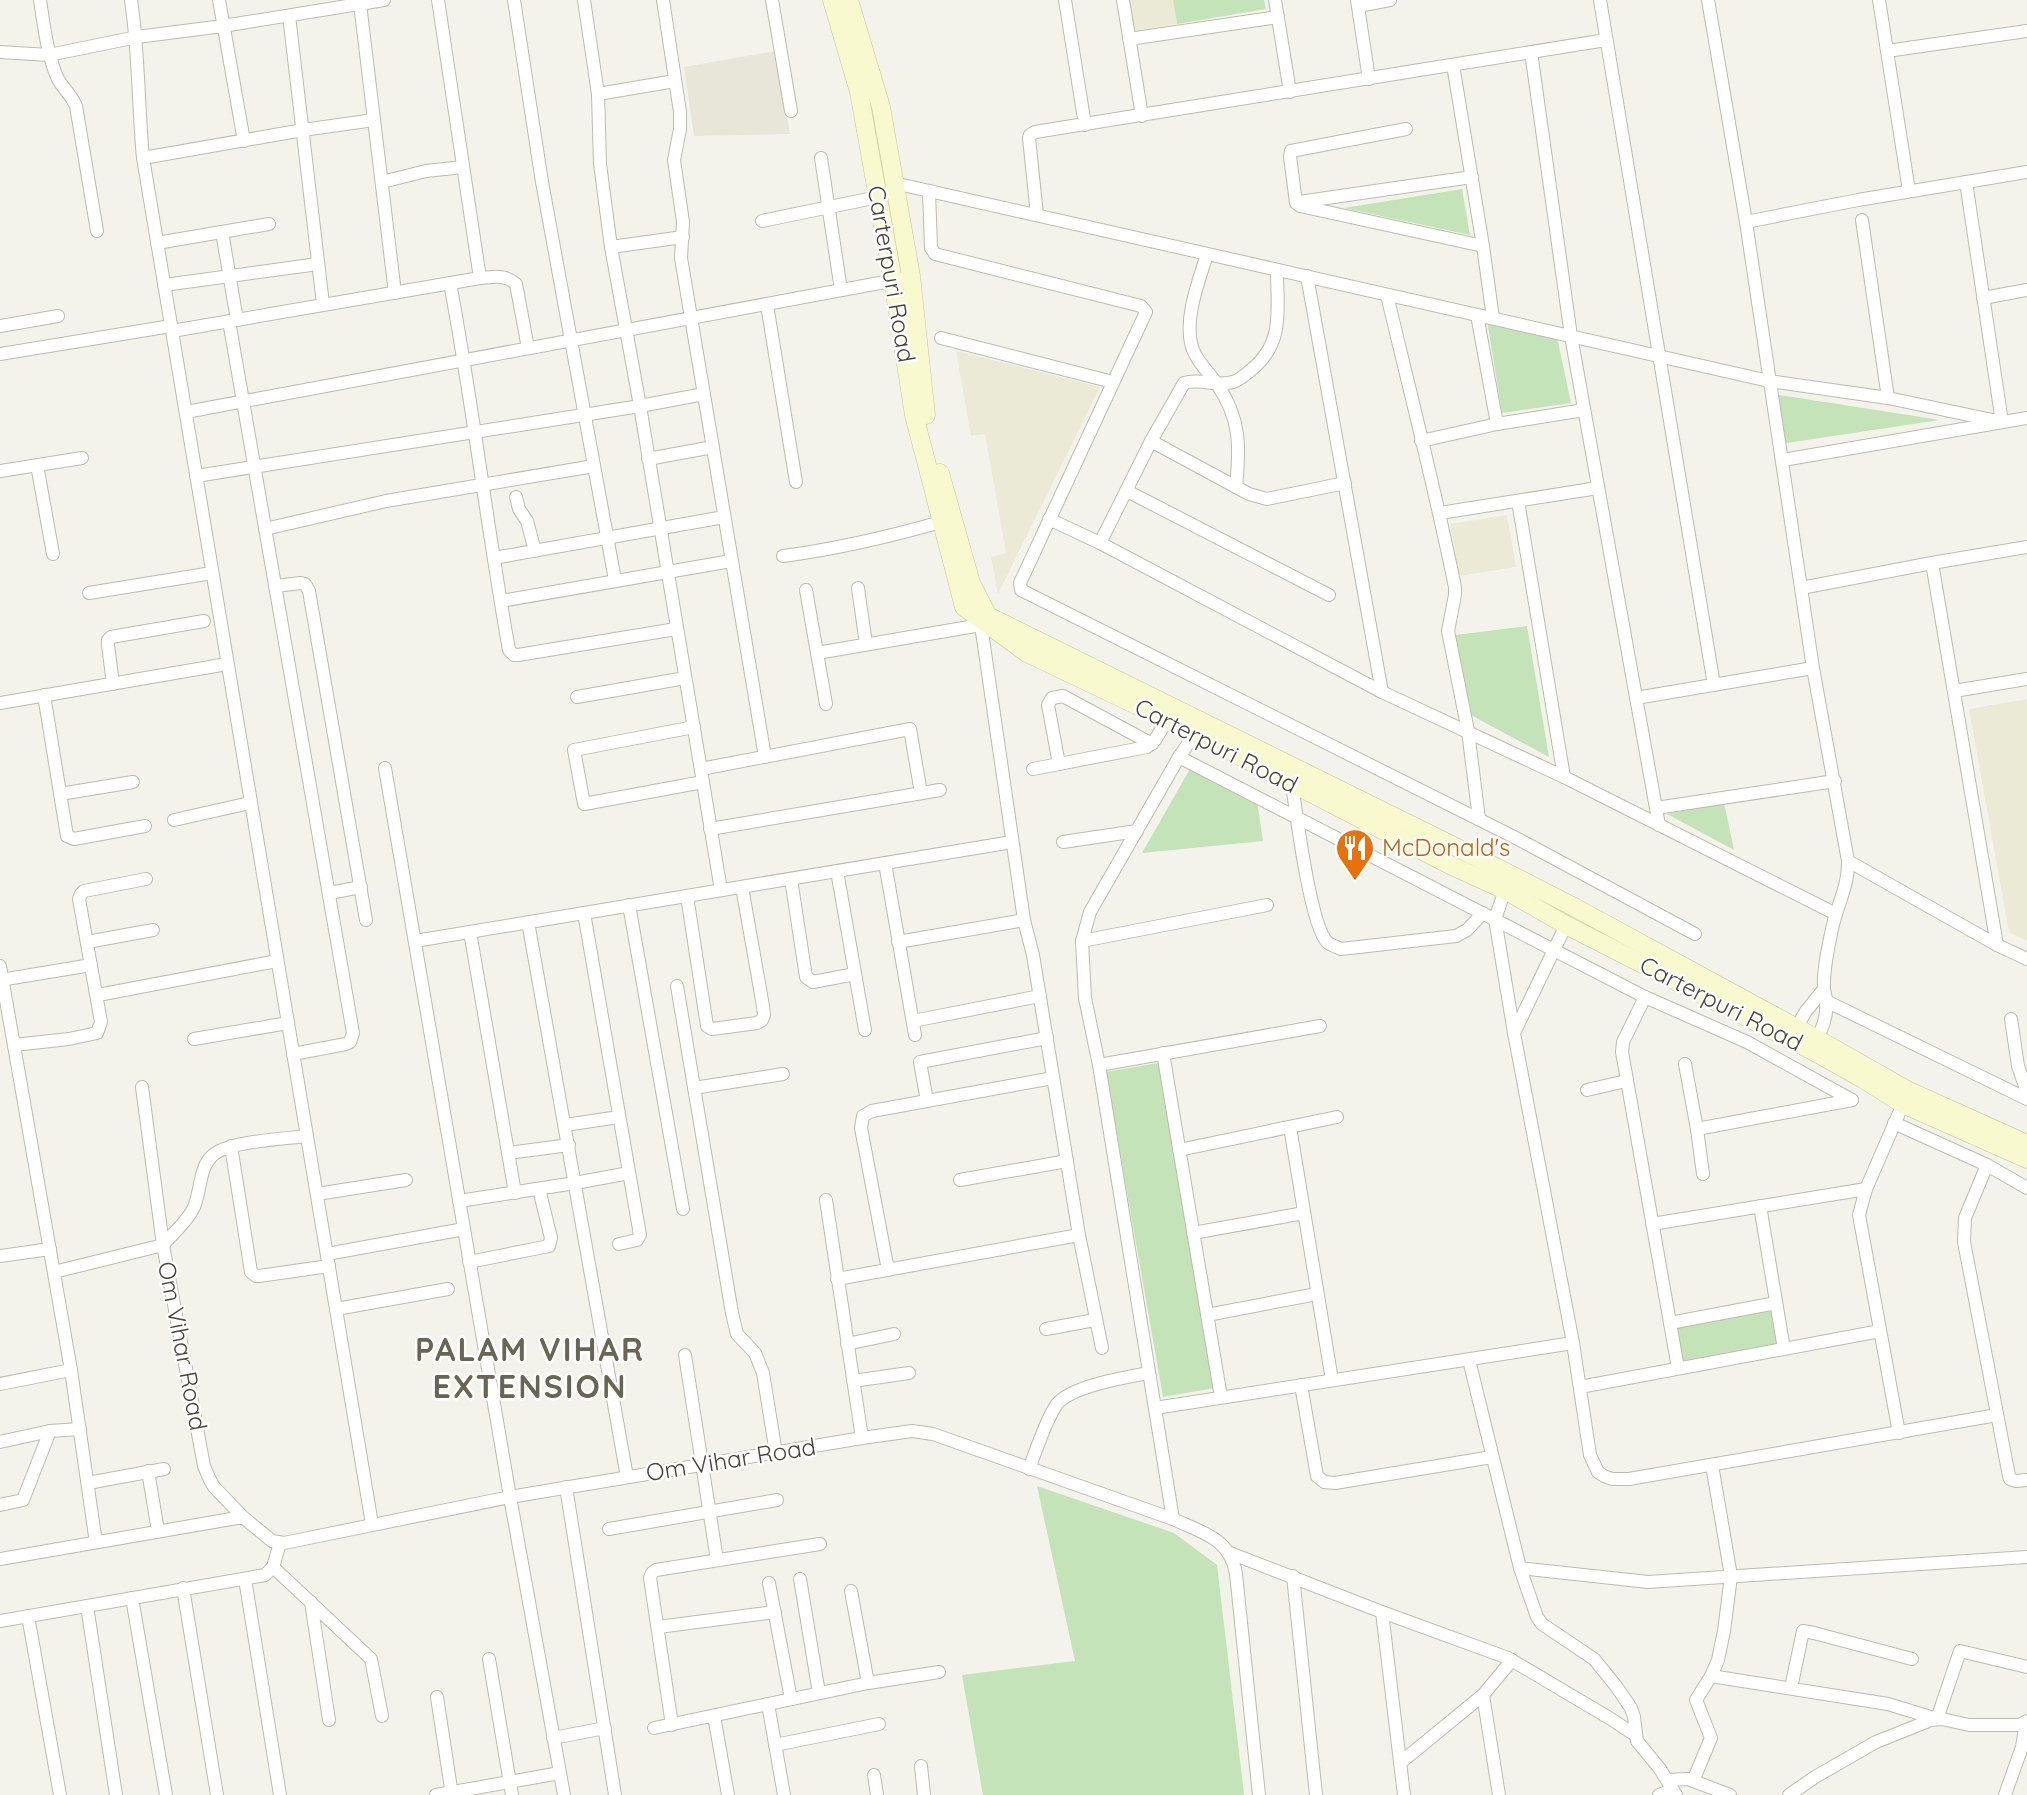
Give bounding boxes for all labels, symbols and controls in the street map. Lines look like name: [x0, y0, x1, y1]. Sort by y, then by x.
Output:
street label: Carterpuri Road: [862, 183, 922, 365]
street label: Carterpuri Road: [1130, 691, 1303, 799]
restaurant icon: McDonald's: [1334, 827, 1376, 882]
place label: McDonald's: [1382, 832, 1510, 862]
street label: Carterpuri Road: [1635, 949, 1808, 1057]
street label: Om Vihar Road: [152, 1259, 214, 1433]
district label: PALAM VIHAR EXTENSION: [415, 1329, 645, 1406]
street label: Om Vihar Road: [644, 1431, 818, 1487]

